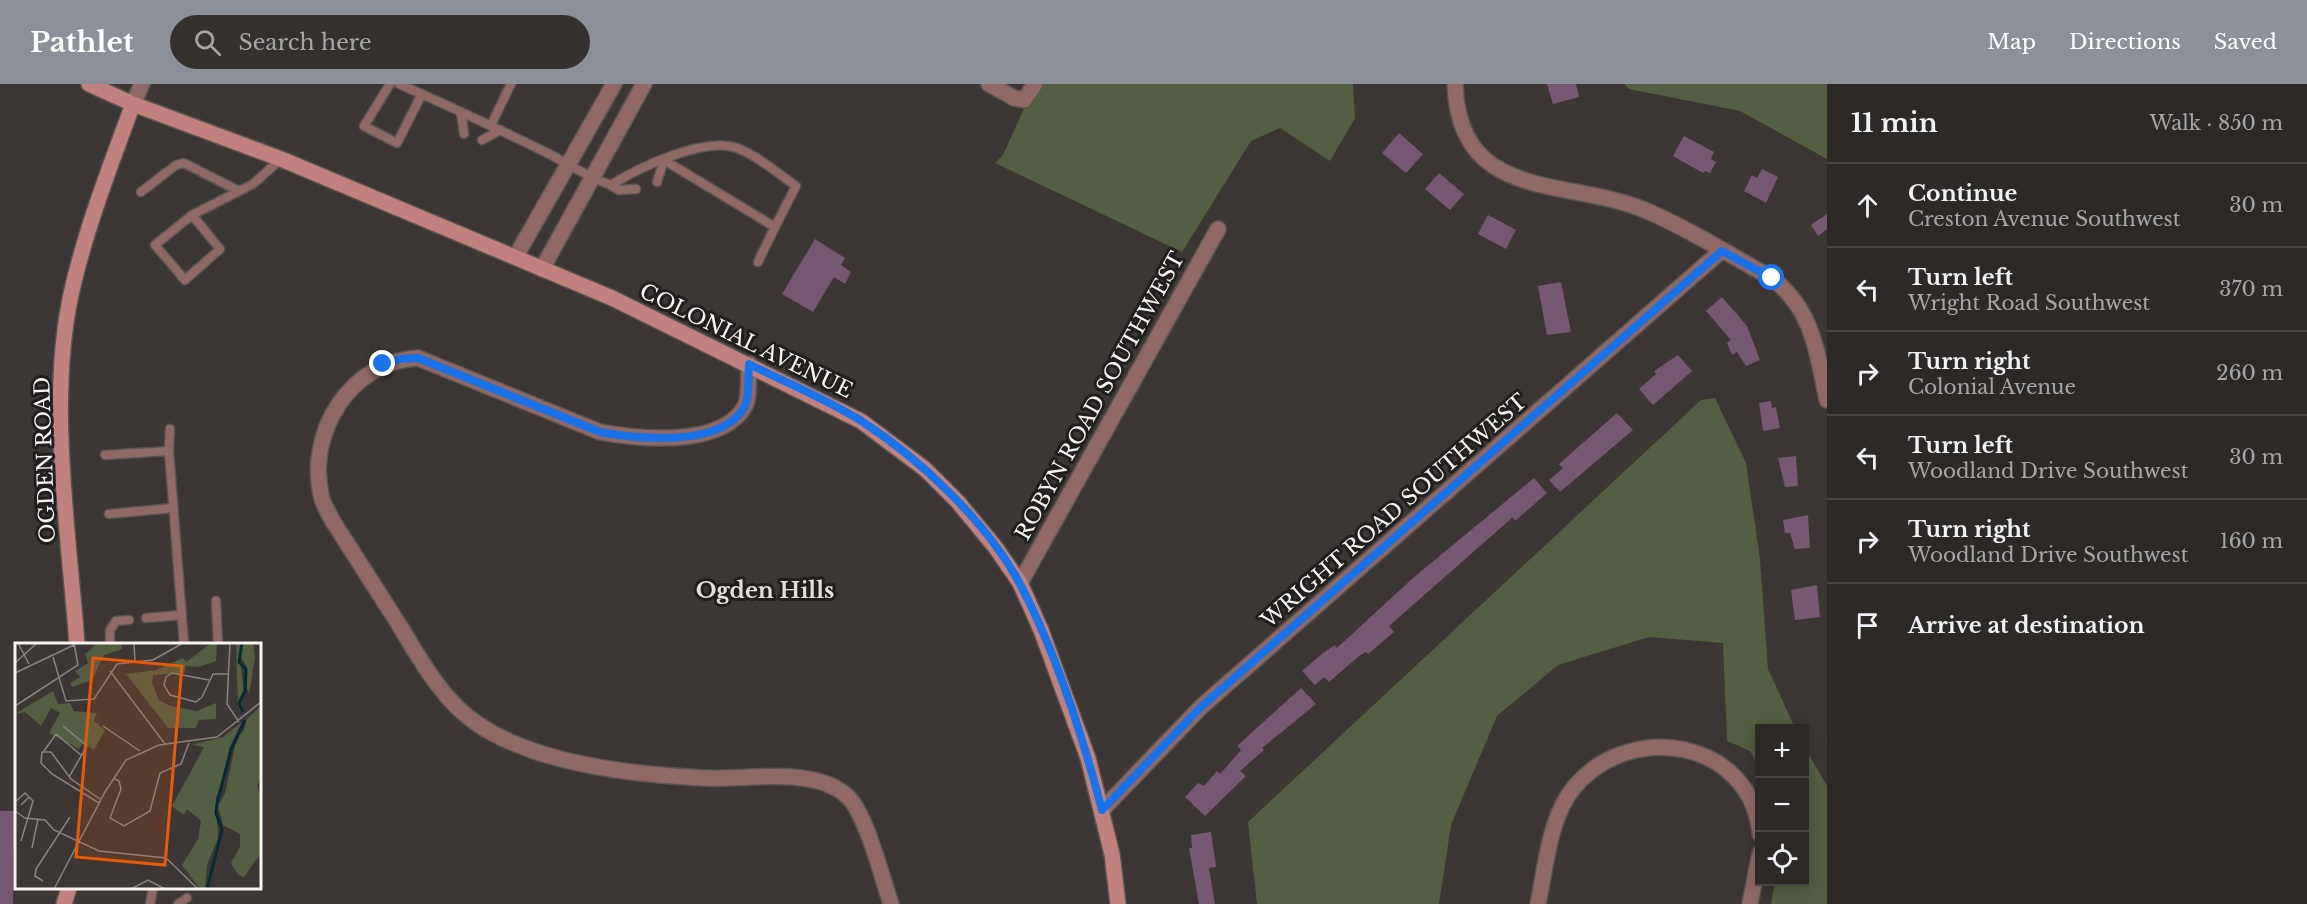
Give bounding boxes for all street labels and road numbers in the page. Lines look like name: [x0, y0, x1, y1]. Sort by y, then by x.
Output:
street label: ROBYN ROAD SOUTHWEST: [1010, 247, 1190, 545]
street label: COLONIAL AVENUE: [635, 278, 857, 404]
street label: OGDEN ROAD: [29, 376, 61, 544]
street label: WRIGHT ROAD SOUTHWEST: [1255, 388, 1532, 634]

